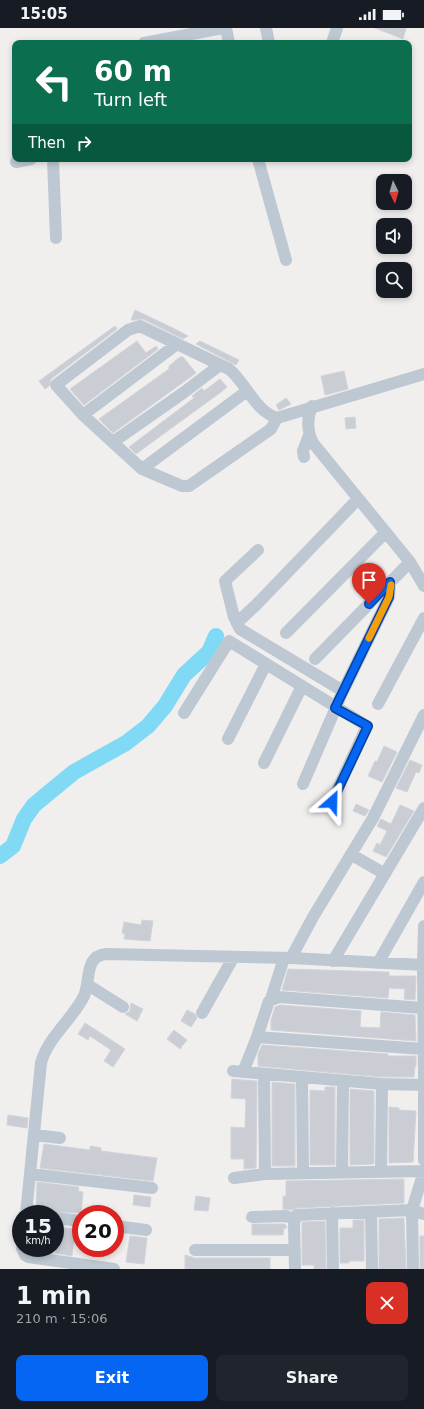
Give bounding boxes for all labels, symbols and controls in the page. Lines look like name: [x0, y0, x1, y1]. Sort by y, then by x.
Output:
text: 15:05: [20, 5, 68, 23]
text: 60 m: [94, 55, 172, 88]
icon: left: [28, 56, 80, 108]
text: Turn left: [94, 89, 167, 110]
icon: right: [73, 132, 95, 154]
text: Then: [28, 134, 65, 152]
north arrow: [376, 174, 412, 210]
map controls: [376, 174, 412, 298]
button: sound: [376, 218, 412, 254]
button: search: [376, 262, 412, 298]
pin: [352, 563, 386, 604]
icon: arrive: [358, 569, 380, 591]
position arrow: [311, 781, 353, 823]
speed limit sign: 20: [72, 1205, 124, 1257]
text: 15: [24, 1214, 52, 1238]
text: km/h: [25, 1235, 51, 1246]
text: 1 min: [16, 1282, 91, 1310]
button: close: [366, 1282, 408, 1324]
text: 210 m · 15:06: [16, 1311, 107, 1326]
button: Exit: [16, 1355, 208, 1401]
button: Share: [216, 1355, 408, 1401]

